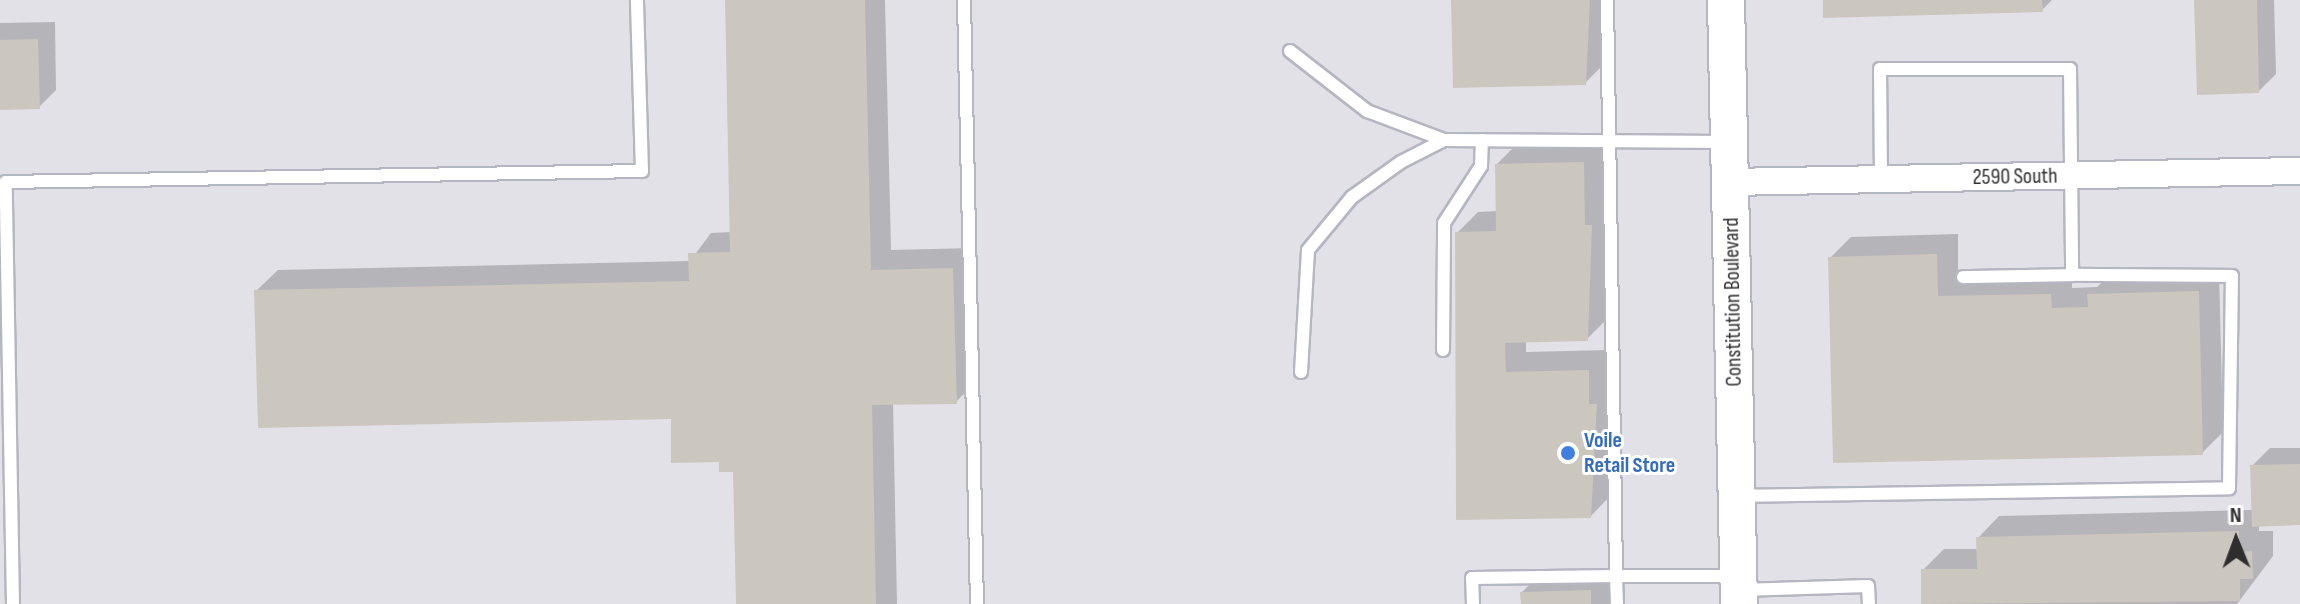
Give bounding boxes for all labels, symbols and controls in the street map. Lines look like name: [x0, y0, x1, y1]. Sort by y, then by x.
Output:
street label: 2590 South: [1972, 163, 2058, 191]
street label: Constitution Boulevard: [1718, 217, 1748, 387]
place label: Voile Retail Store: [1584, 427, 1675, 478]
marker: Voile Retail Store: [1559, 444, 1577, 462]
north arrow: [2196, 500, 2276, 580]
text: N: [2229, 502, 2242, 529]

